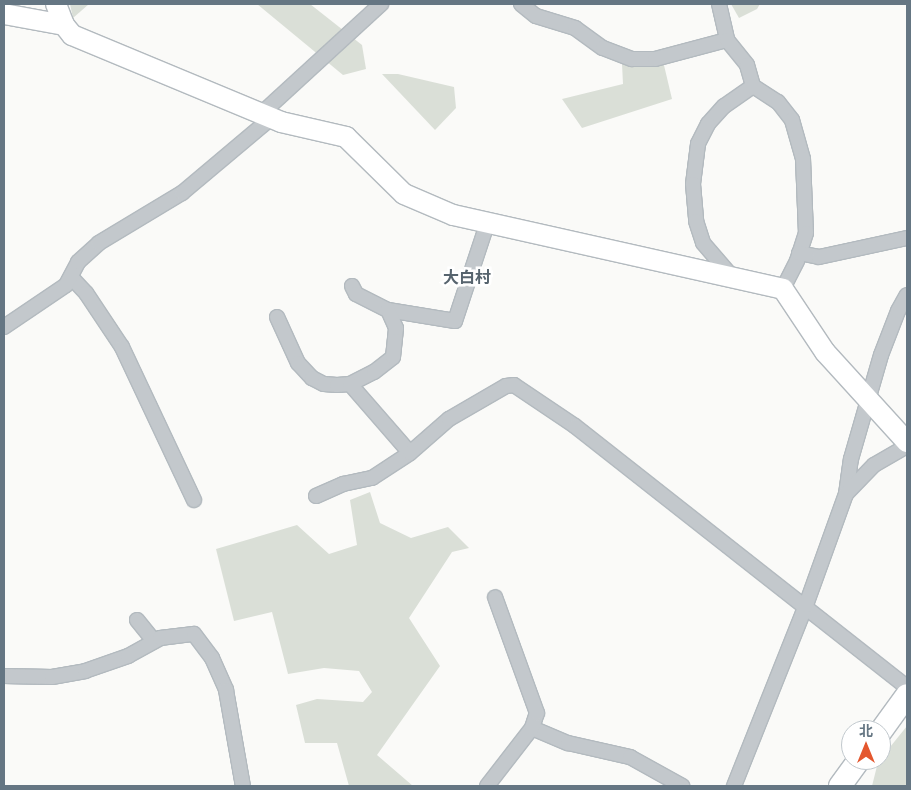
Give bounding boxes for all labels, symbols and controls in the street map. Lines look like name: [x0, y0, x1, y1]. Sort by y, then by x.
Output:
district label: 大白村: [443, 267, 491, 287]
north arrow: [841, 720, 891, 770]
text: 北: [859, 722, 873, 740]

